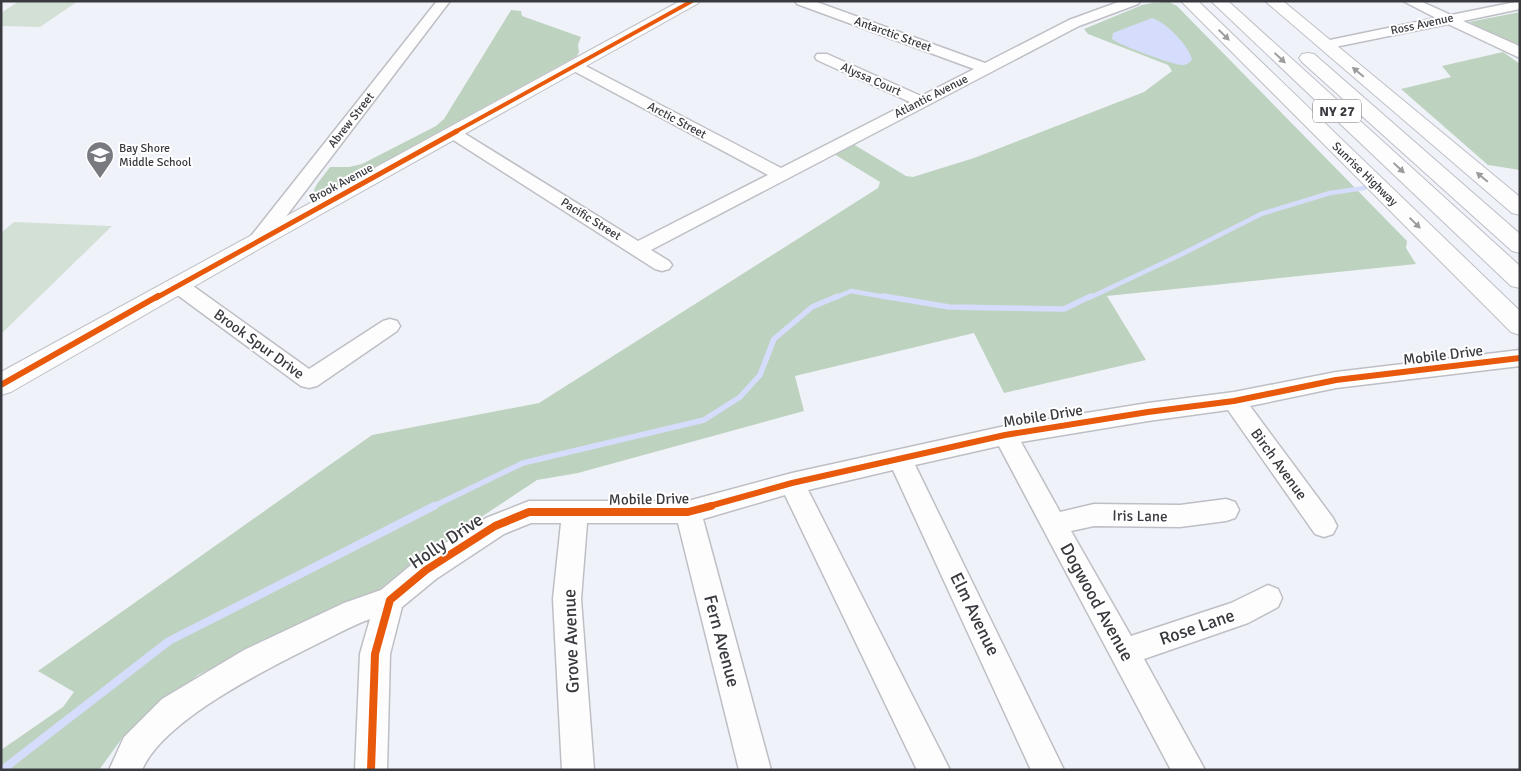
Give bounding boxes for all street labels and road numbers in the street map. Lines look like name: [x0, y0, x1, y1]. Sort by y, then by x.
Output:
street label: Ross Avenue: [1389, 11, 1455, 38]
street label: Antarctic Street: [852, 14, 934, 55]
street label: Alyssa Court: [838, 60, 903, 99]
street label: Atlantic Avenue: [892, 71, 971, 121]
street label: Abrew Street: [325, 90, 378, 151]
street label: Arctic Street: [645, 99, 709, 142]
road number: NY 27: [1313, 100, 1361, 122]
street label: Sunrise Highway: [1329, 139, 1401, 210]
street label: Brook Avenue: [307, 160, 376, 206]
street label: Pacific Street: [558, 195, 624, 244]
street label: Brook Spur Drive: [210, 305, 308, 383]
street label: Mobile Drive: [1402, 341, 1484, 369]
street label: Mobile Drive: [1002, 401, 1084, 431]
street label: Birch Avenue: [1247, 425, 1311, 503]
street label: Mobile Drive: [609, 489, 689, 509]
street label: Iris Lane: [1112, 507, 1168, 525]
street label: Holly Drive: [405, 508, 487, 574]
street label: Dogwood Avenue: [1055, 539, 1139, 665]
street label: Elm Avenue: [945, 569, 1005, 659]
street label: Grove Avenue: [558, 589, 584, 693]
street label: Fern Avenue: [699, 592, 745, 690]
street label: Rose Lane: [1157, 604, 1237, 650]

